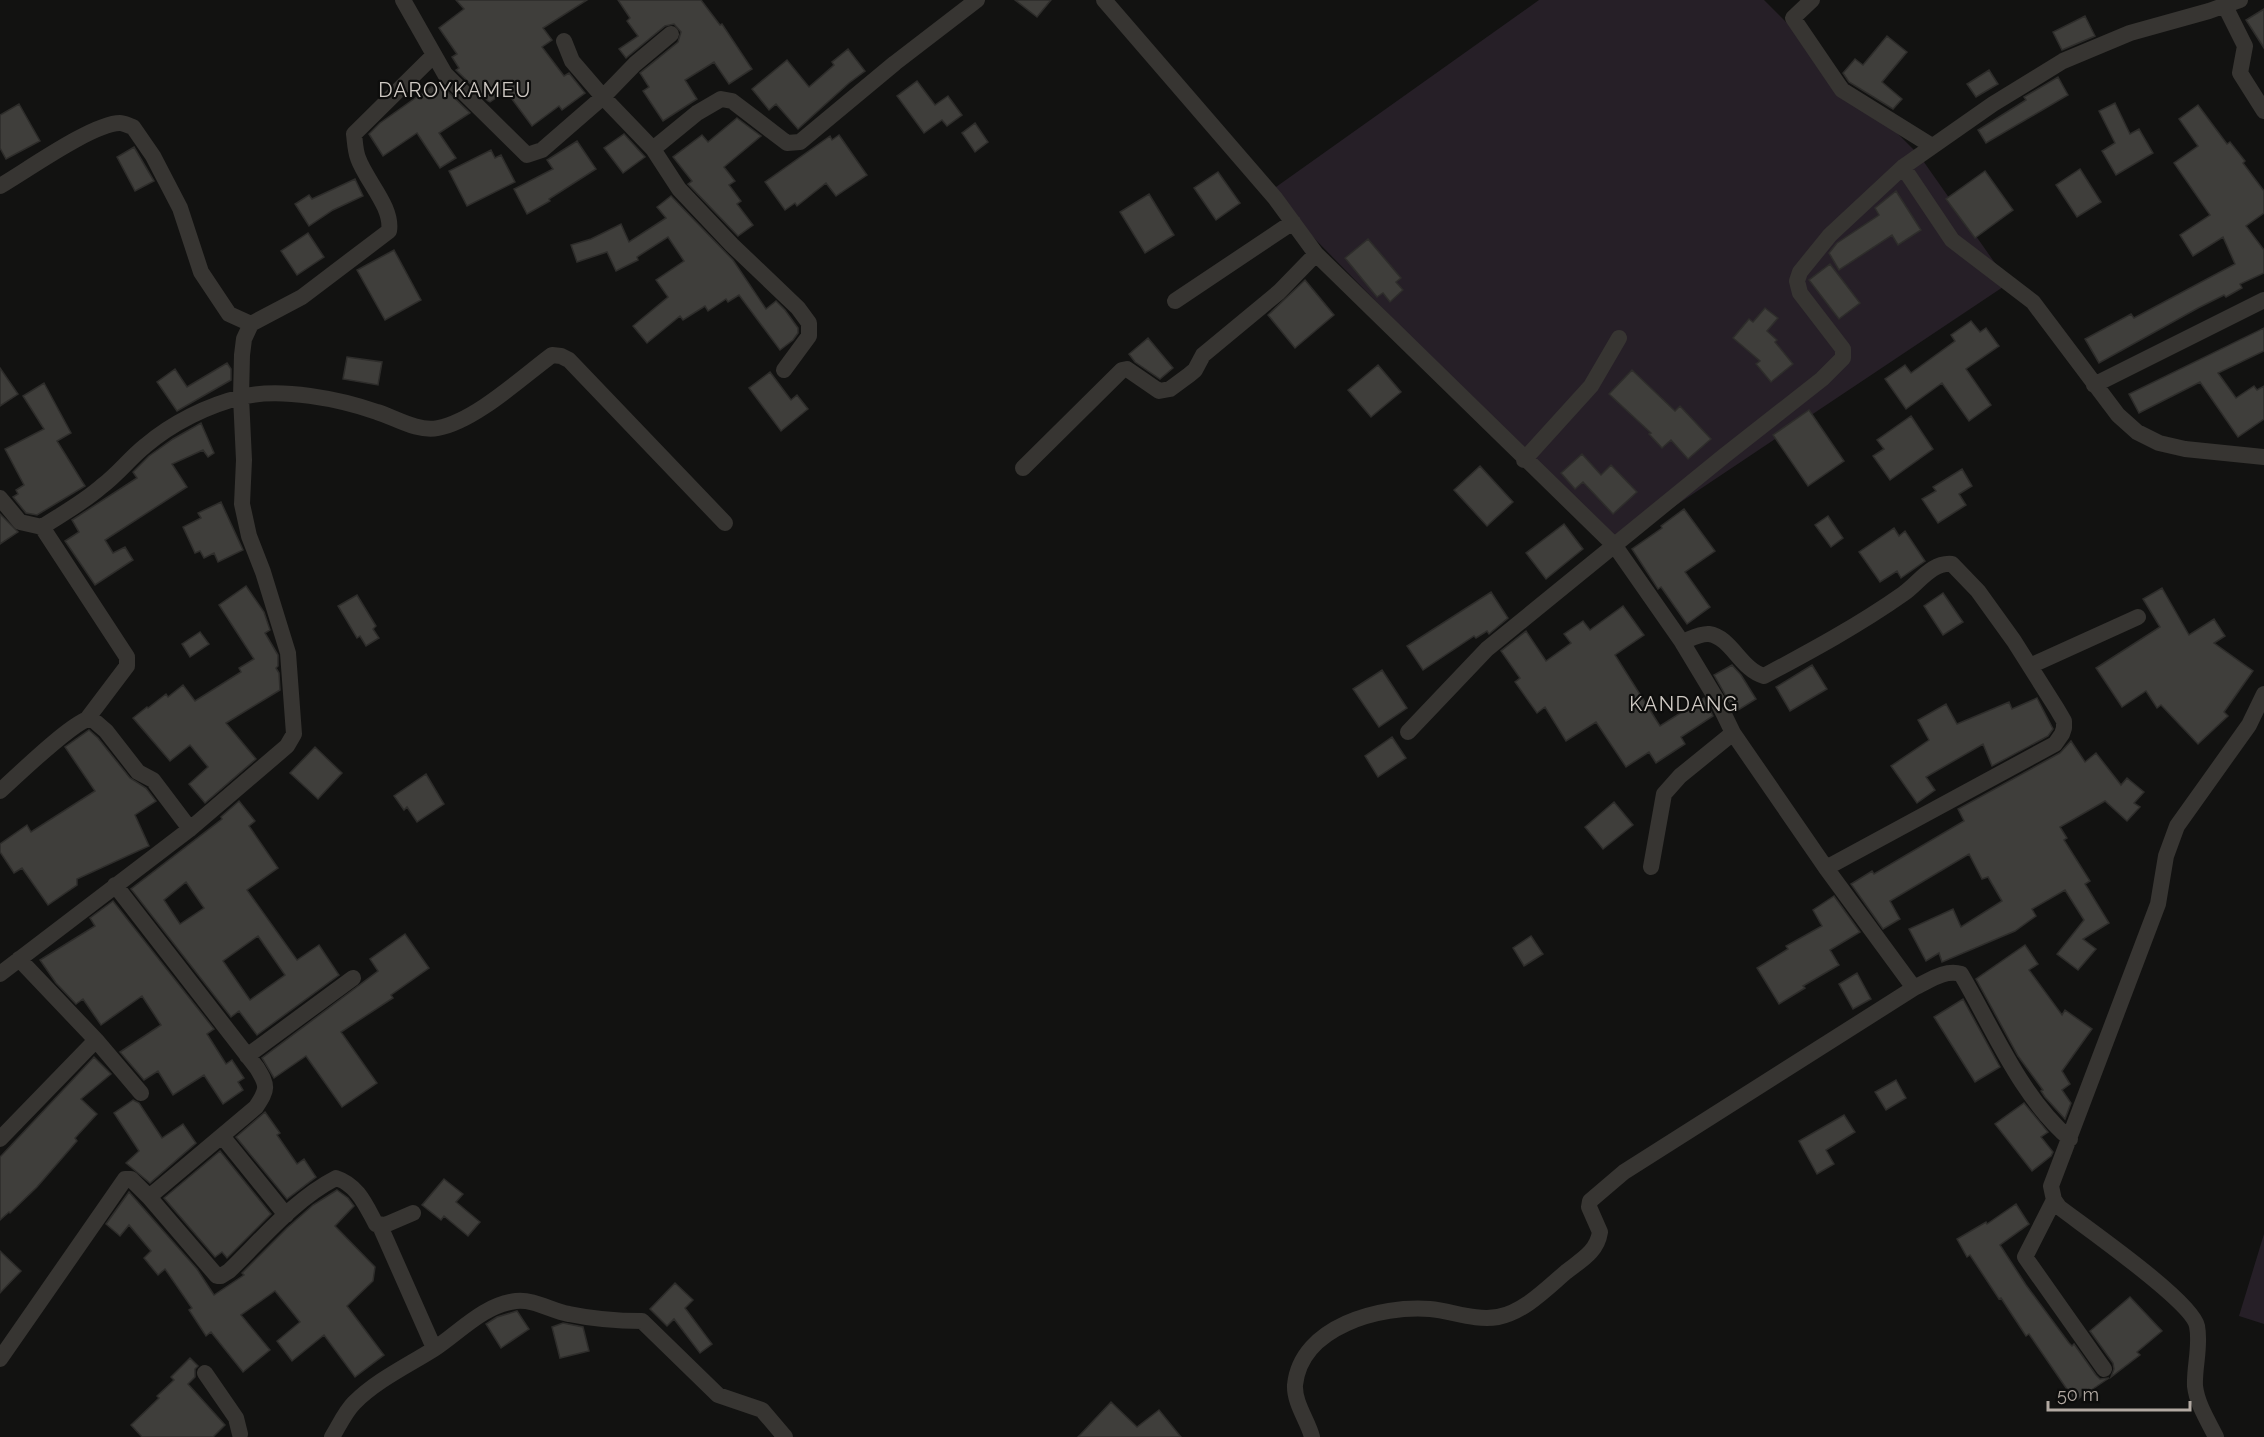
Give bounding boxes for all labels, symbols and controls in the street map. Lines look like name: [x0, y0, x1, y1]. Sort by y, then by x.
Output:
district label: DAROYKAMEU: [378, 78, 532, 102]
district label: KANDANG: [1629, 692, 1739, 716]
scale bar: [2048, 1374, 2190, 1412]
text: 50 m: [2057, 1384, 2099, 1405]

